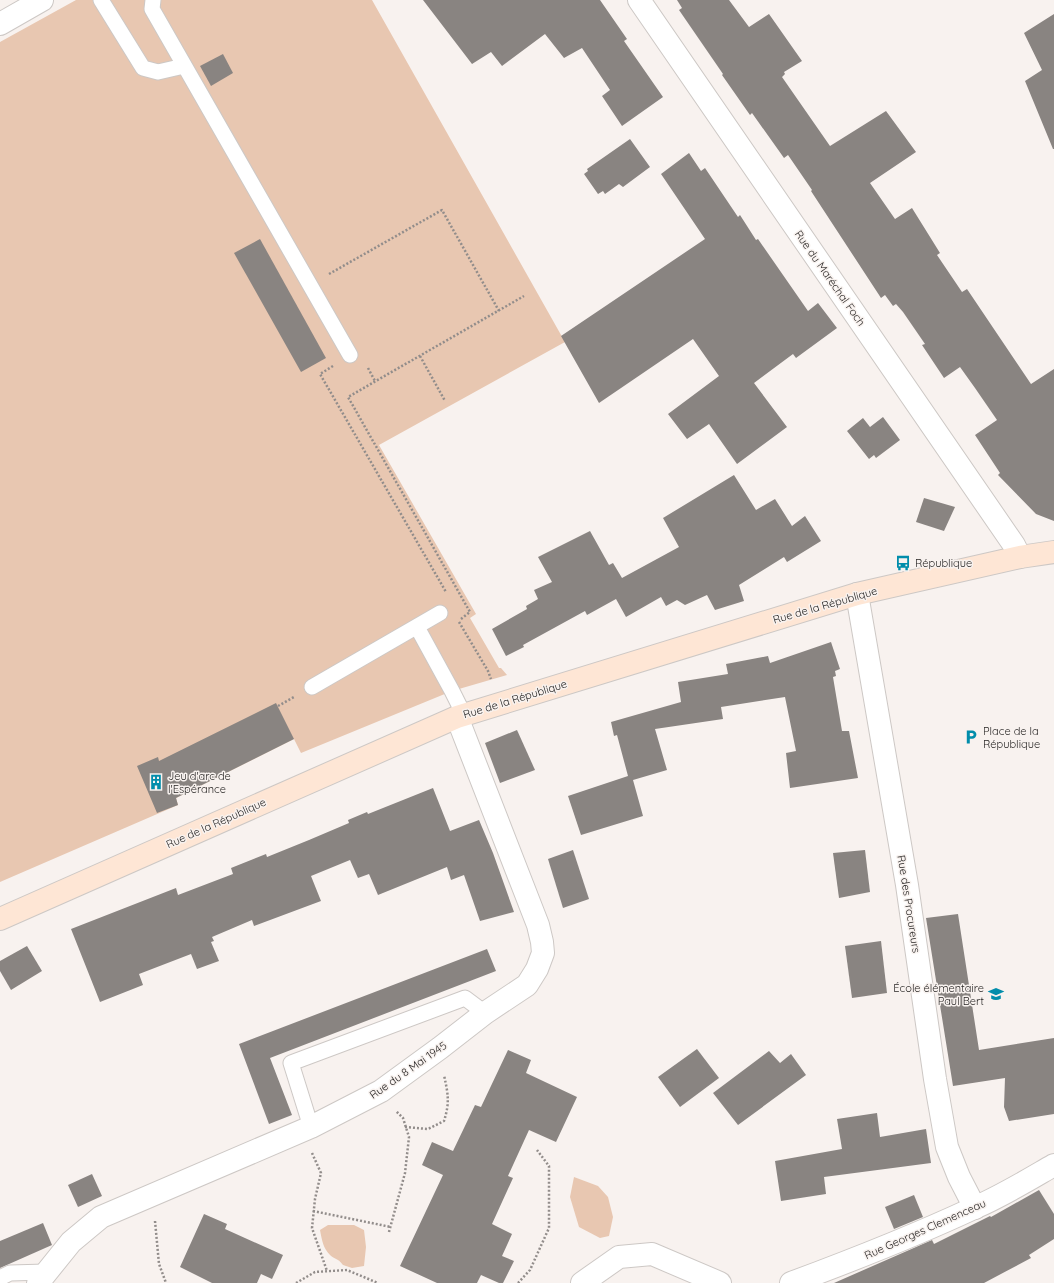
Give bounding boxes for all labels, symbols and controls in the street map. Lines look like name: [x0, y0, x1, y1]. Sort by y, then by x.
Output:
street label: Rue du Maréchal Foch: [792, 227, 868, 329]
bus stop icon: République: [894, 554, 912, 572]
place label: République: [915, 556, 972, 570]
street label: Rue de la République: [771, 583, 879, 627]
street label: Rue de la République: [461, 677, 569, 721]
place label: Place de la République: [983, 724, 1040, 751]
parking icon: Place de la République: [962, 728, 980, 746]
place label: Jeu d'arc de l'Espérance: [168, 769, 231, 796]
building icon: Jeu d'arc de l'Espérance: [147, 773, 165, 791]
street label: Rue de la République: [164, 795, 268, 851]
street label: Rue des Procureurs: [894, 854, 924, 954]
place label: École élémentaire Paul Bert: [893, 981, 984, 1008]
school or university icon: École élémentaire Paul Bert: [987, 985, 1005, 1003]
street label: Rue du 8 Mai 1945: [367, 1038, 449, 1102]
street label: Rue Georges Clemenceau: [862, 1196, 988, 1262]

